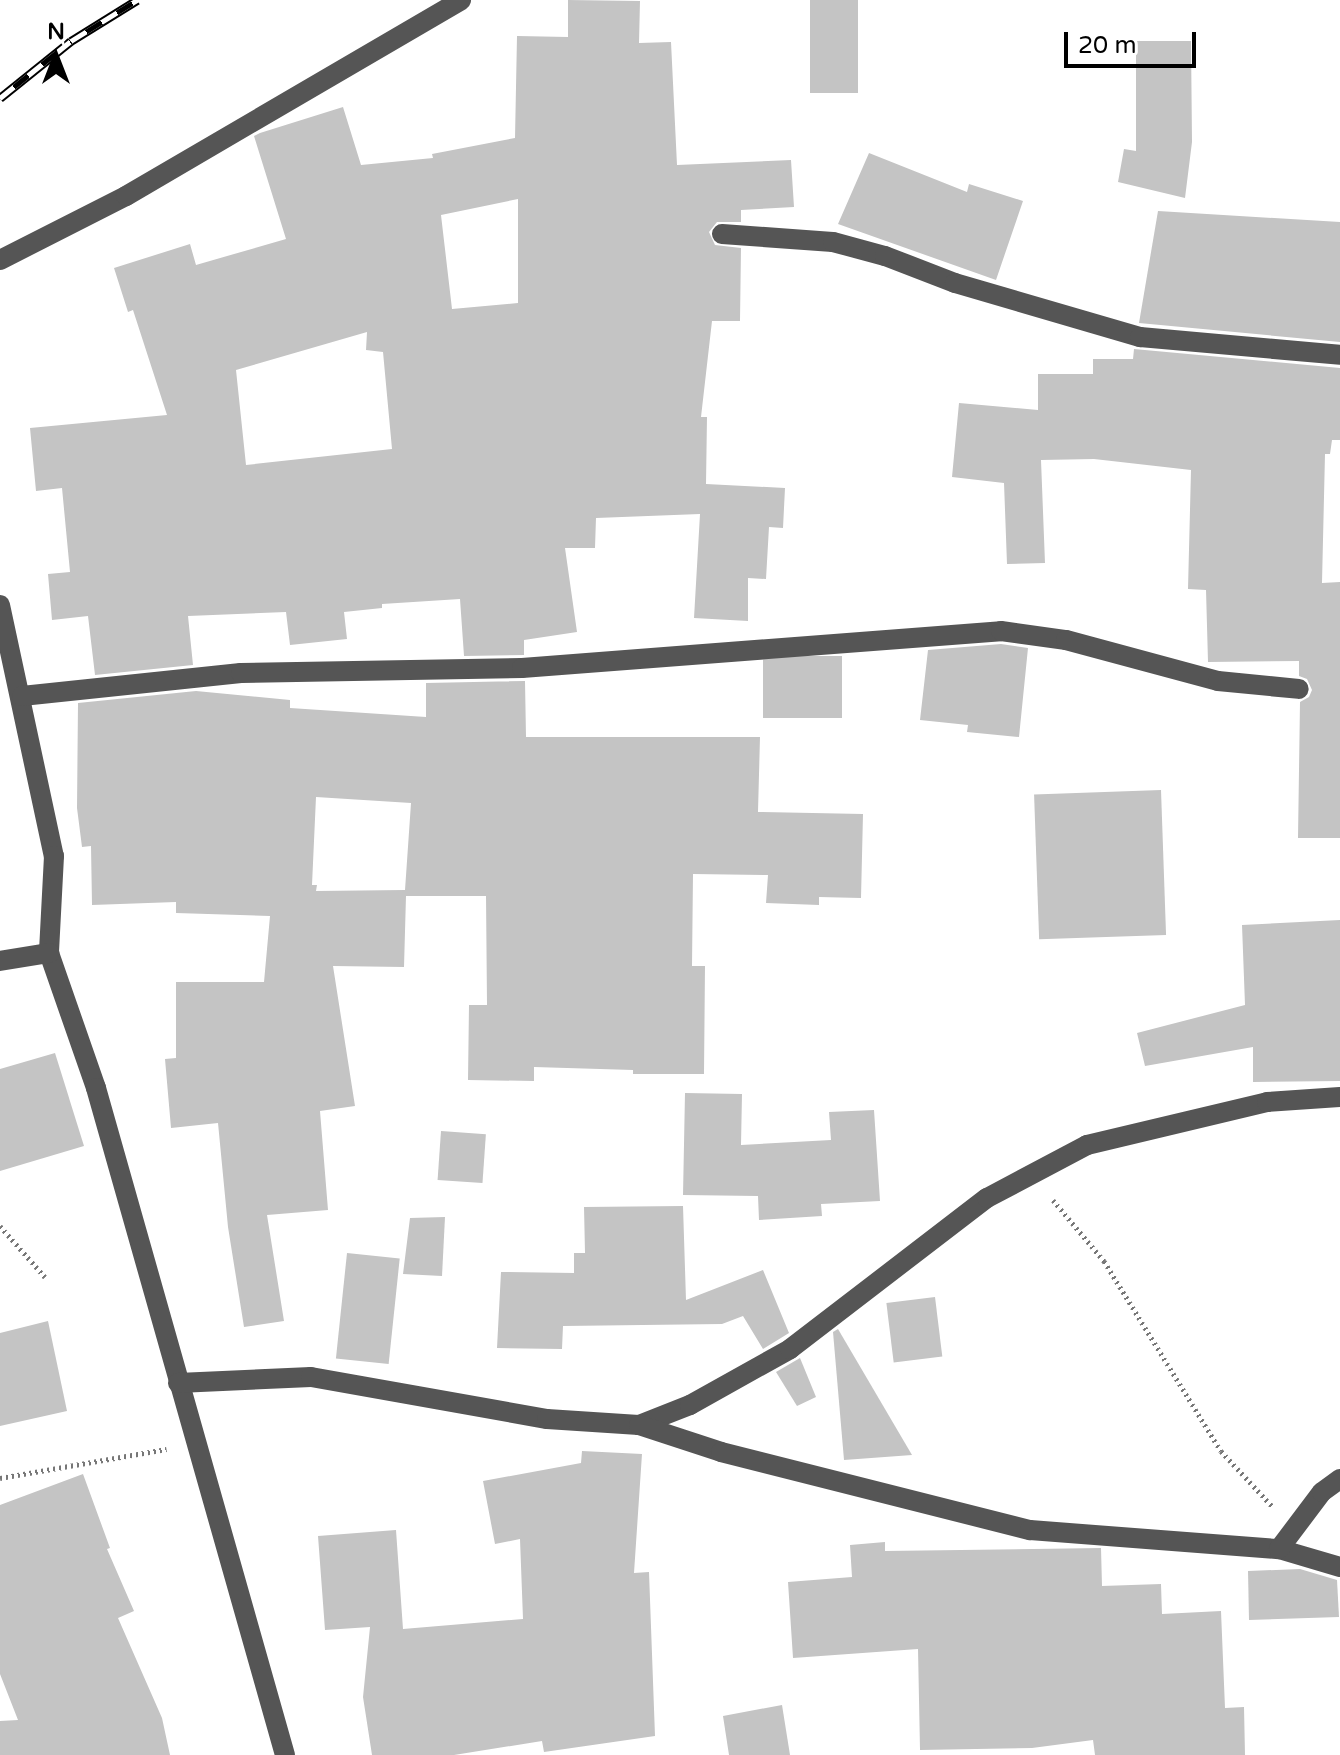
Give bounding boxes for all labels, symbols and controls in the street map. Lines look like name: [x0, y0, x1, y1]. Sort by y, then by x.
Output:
north arrow: [16, 16, 96, 96]
scale bar: [1068, 16, 1200, 66]
text: N: [47, 19, 65, 45]
text: 20 m: [1078, 31, 1136, 60]

